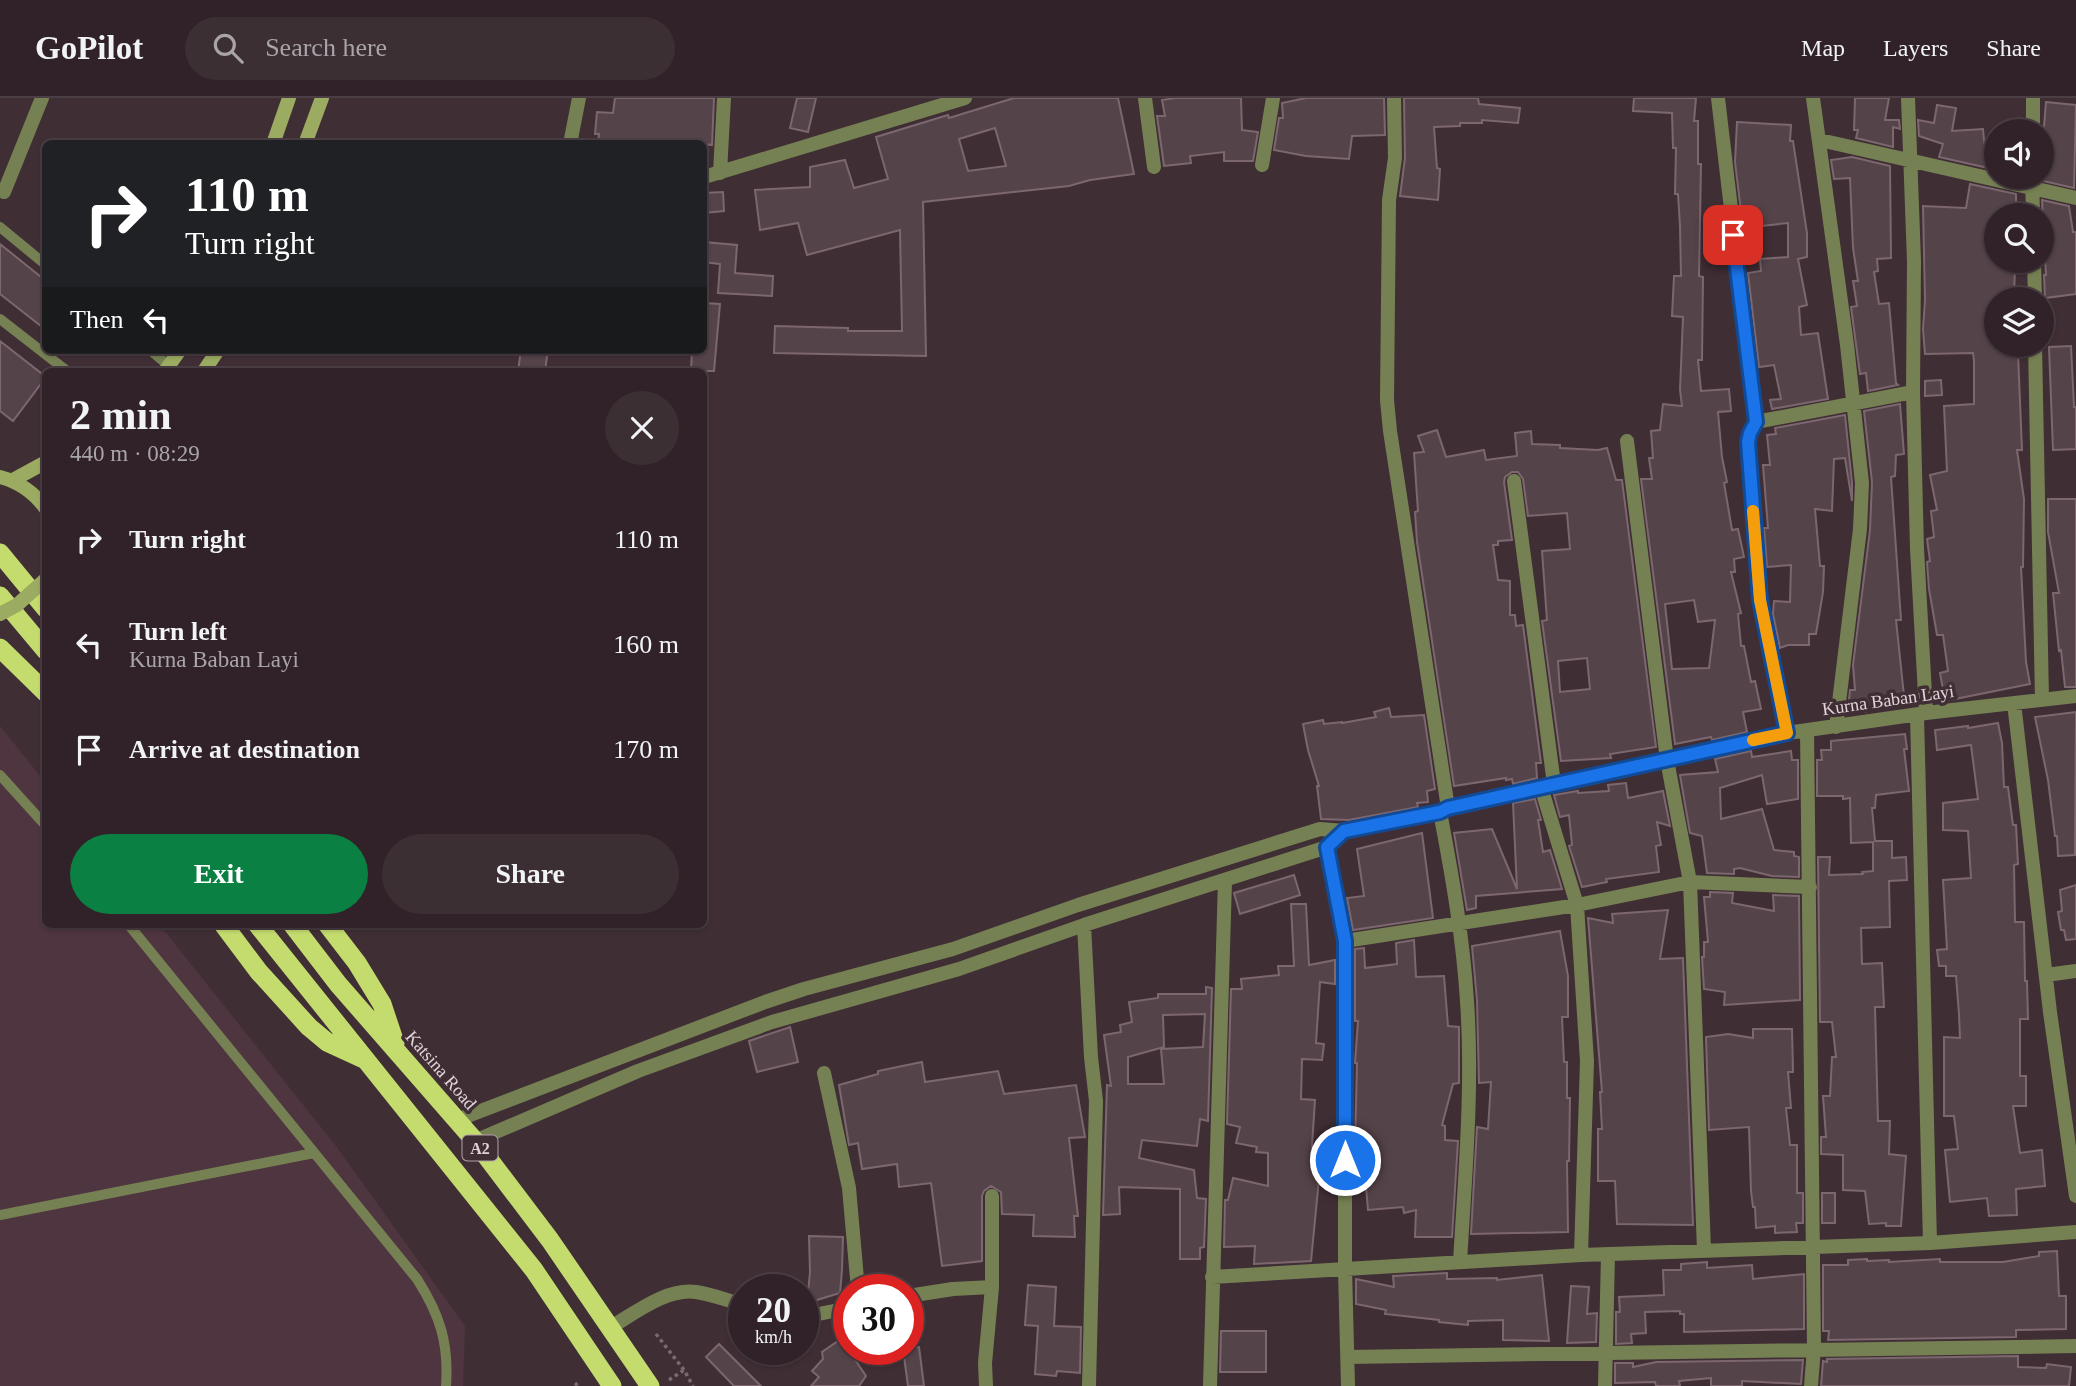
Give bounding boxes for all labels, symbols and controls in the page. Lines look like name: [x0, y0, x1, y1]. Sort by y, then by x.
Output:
search box: [185, 17, 675, 80]
icon: search: [209, 29, 247, 67]
text: GoPilot: [35, 30, 143, 66]
text: Search here: [265, 33, 387, 62]
text: Map: [1801, 35, 1845, 61]
text: Layers: [1883, 35, 1948, 61]
text: Share: [1986, 35, 2041, 61]
map controls: [1984, 119, 2054, 357]
button: sound: [1984, 119, 2054, 189]
text: 110 m: [185, 167, 309, 222]
icon: right: [70, 168, 161, 259]
button: search: [1984, 203, 2054, 273]
pin: [1703, 205, 1763, 265]
icon: arrive: [1714, 216, 1752, 254]
text: Turn right: [185, 225, 315, 261]
button: layers: [1984, 287, 2054, 357]
icon: left: [137, 301, 175, 339]
text: Then: [70, 305, 123, 334]
button: close: [605, 391, 679, 465]
text: 2 min: [70, 392, 172, 438]
text: 440 m · 08:29: [70, 441, 200, 466]
icon: right: [70, 521, 108, 559]
text: Turn right: [129, 525, 246, 554]
text: 110 m: [614, 525, 679, 554]
text: Turn left: [129, 617, 227, 646]
icon: left: [70, 626, 108, 664]
text: 160 m: [613, 630, 679, 659]
text: Kurna Baban Layi: [129, 647, 299, 672]
street label: Kurna Baban Layi: [1821, 681, 1955, 719]
icon: arrive: [70, 731, 108, 769]
text: Arrive at destination: [129, 735, 360, 764]
text: 170 m: [613, 735, 679, 764]
button: Exit: [70, 834, 368, 914]
button: Share: [382, 834, 679, 914]
street label: Katsina Road: [401, 1027, 481, 1113]
position arrow: [1308, 1123, 1382, 1197]
road number: A2: [462, 1136, 498, 1160]
speed limit sign: 30: [833, 1274, 924, 1365]
text: 20: [756, 1291, 791, 1330]
text: km/h: [755, 1327, 792, 1347]

